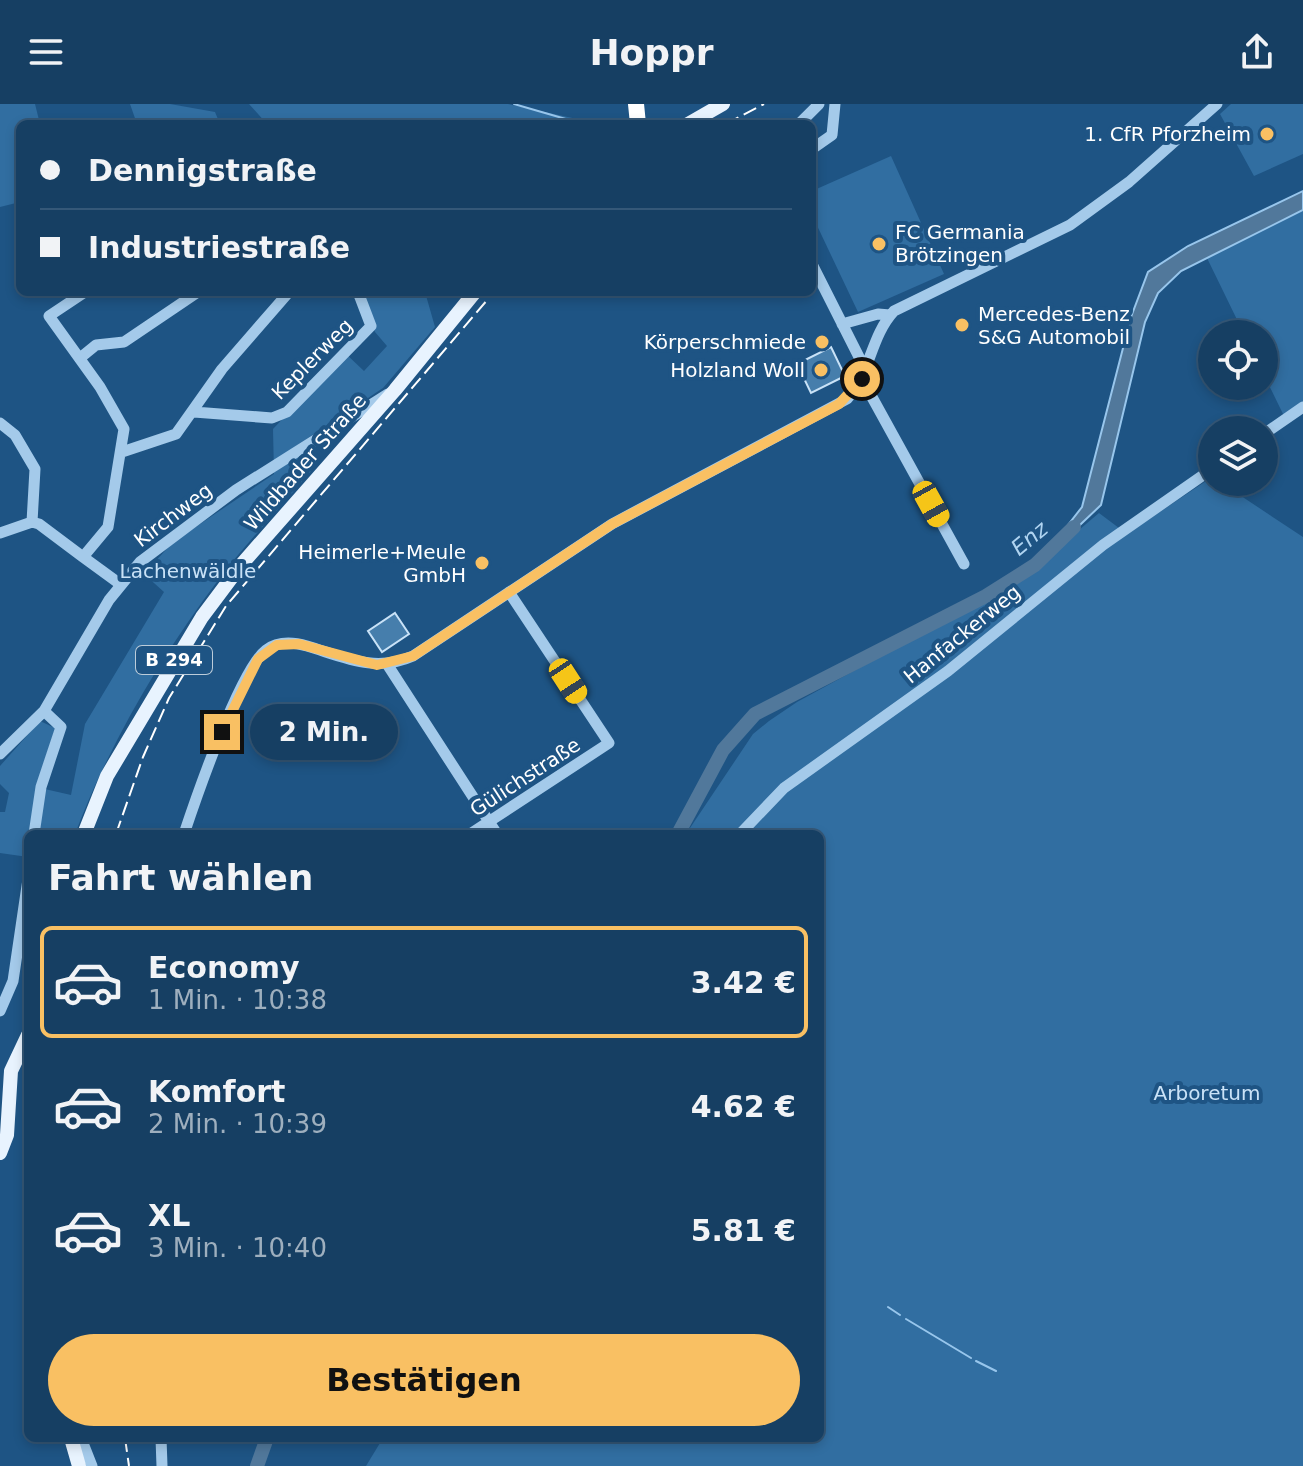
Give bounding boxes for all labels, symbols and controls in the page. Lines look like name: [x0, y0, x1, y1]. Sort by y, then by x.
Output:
icon: menu: [24, 30, 68, 74]
icon: share: [1235, 30, 1279, 74]
text: Hoppr: [589, 32, 714, 73]
place label: 1. CfR Pforzheim: [1084, 122, 1251, 146]
marker: 1. CfR Pforzheim: [1258, 125, 1276, 143]
text: Dennigstraße: [88, 153, 317, 188]
place label: FC Germania Brötzingen: [895, 220, 1025, 267]
text: Industriestraße: [88, 230, 350, 265]
marker: FC Germania Brötzingen: [870, 235, 888, 253]
place label: Mercedes-Benz S&G Automobil: [978, 302, 1130, 349]
street label: Keplerweg: [267, 314, 357, 404]
marker: Mercedes-Benz S&G Automobil: [953, 316, 971, 334]
map controls: [1198, 320, 1278, 496]
button: locate: [1198, 320, 1278, 400]
place label: Körperschmiede: [644, 330, 806, 354]
marker: Körperschmiede: [813, 333, 831, 351]
place label: Holzland Woll: [670, 358, 805, 382]
marker: Holzland Woll: [812, 361, 830, 379]
route start: [844, 361, 880, 397]
street label: Wildbader Straße: [239, 389, 371, 535]
button: layers: [1198, 416, 1278, 496]
car: [909, 477, 953, 531]
street label: Kirchweg: [129, 478, 217, 552]
water label: Enz: [1006, 516, 1053, 561]
place label: Heimerle+Meule GmbH: [298, 540, 466, 587]
marker: Heimerle+Meule GmbH: [473, 554, 491, 572]
park label: Lachenwäldle: [120, 559, 256, 583]
street label: Hanfackerweg: [899, 580, 1025, 688]
road number: B 294: [136, 646, 212, 674]
car: [545, 654, 591, 708]
callout: 2 Min.: [250, 704, 398, 760]
route end: [204, 714, 240, 750]
text: 2 Min.: [279, 717, 369, 747]
street label: Gülichstraße: [465, 732, 585, 822]
text: Fahrt wählen: [48, 857, 313, 898]
icon: car: [52, 946, 124, 1018]
text: Economy: [148, 950, 300, 985]
text: 3.42 €: [691, 965, 796, 1000]
text: 1 Min. · 10:38: [148, 985, 327, 1015]
icon: car: [52, 1070, 124, 1142]
text: Komfort: [148, 1074, 285, 1109]
park label: Arboretum: [1154, 1081, 1260, 1105]
text: 4.62 €: [691, 1089, 796, 1124]
text: 2 Min. · 10:39: [148, 1109, 327, 1139]
icon: car: [52, 1194, 124, 1266]
text: XL: [148, 1198, 190, 1233]
text: 5.81 €: [691, 1213, 796, 1248]
text: 3 Min. · 10:40: [148, 1233, 327, 1263]
button: Bestätigen: [48, 1334, 800, 1426]

